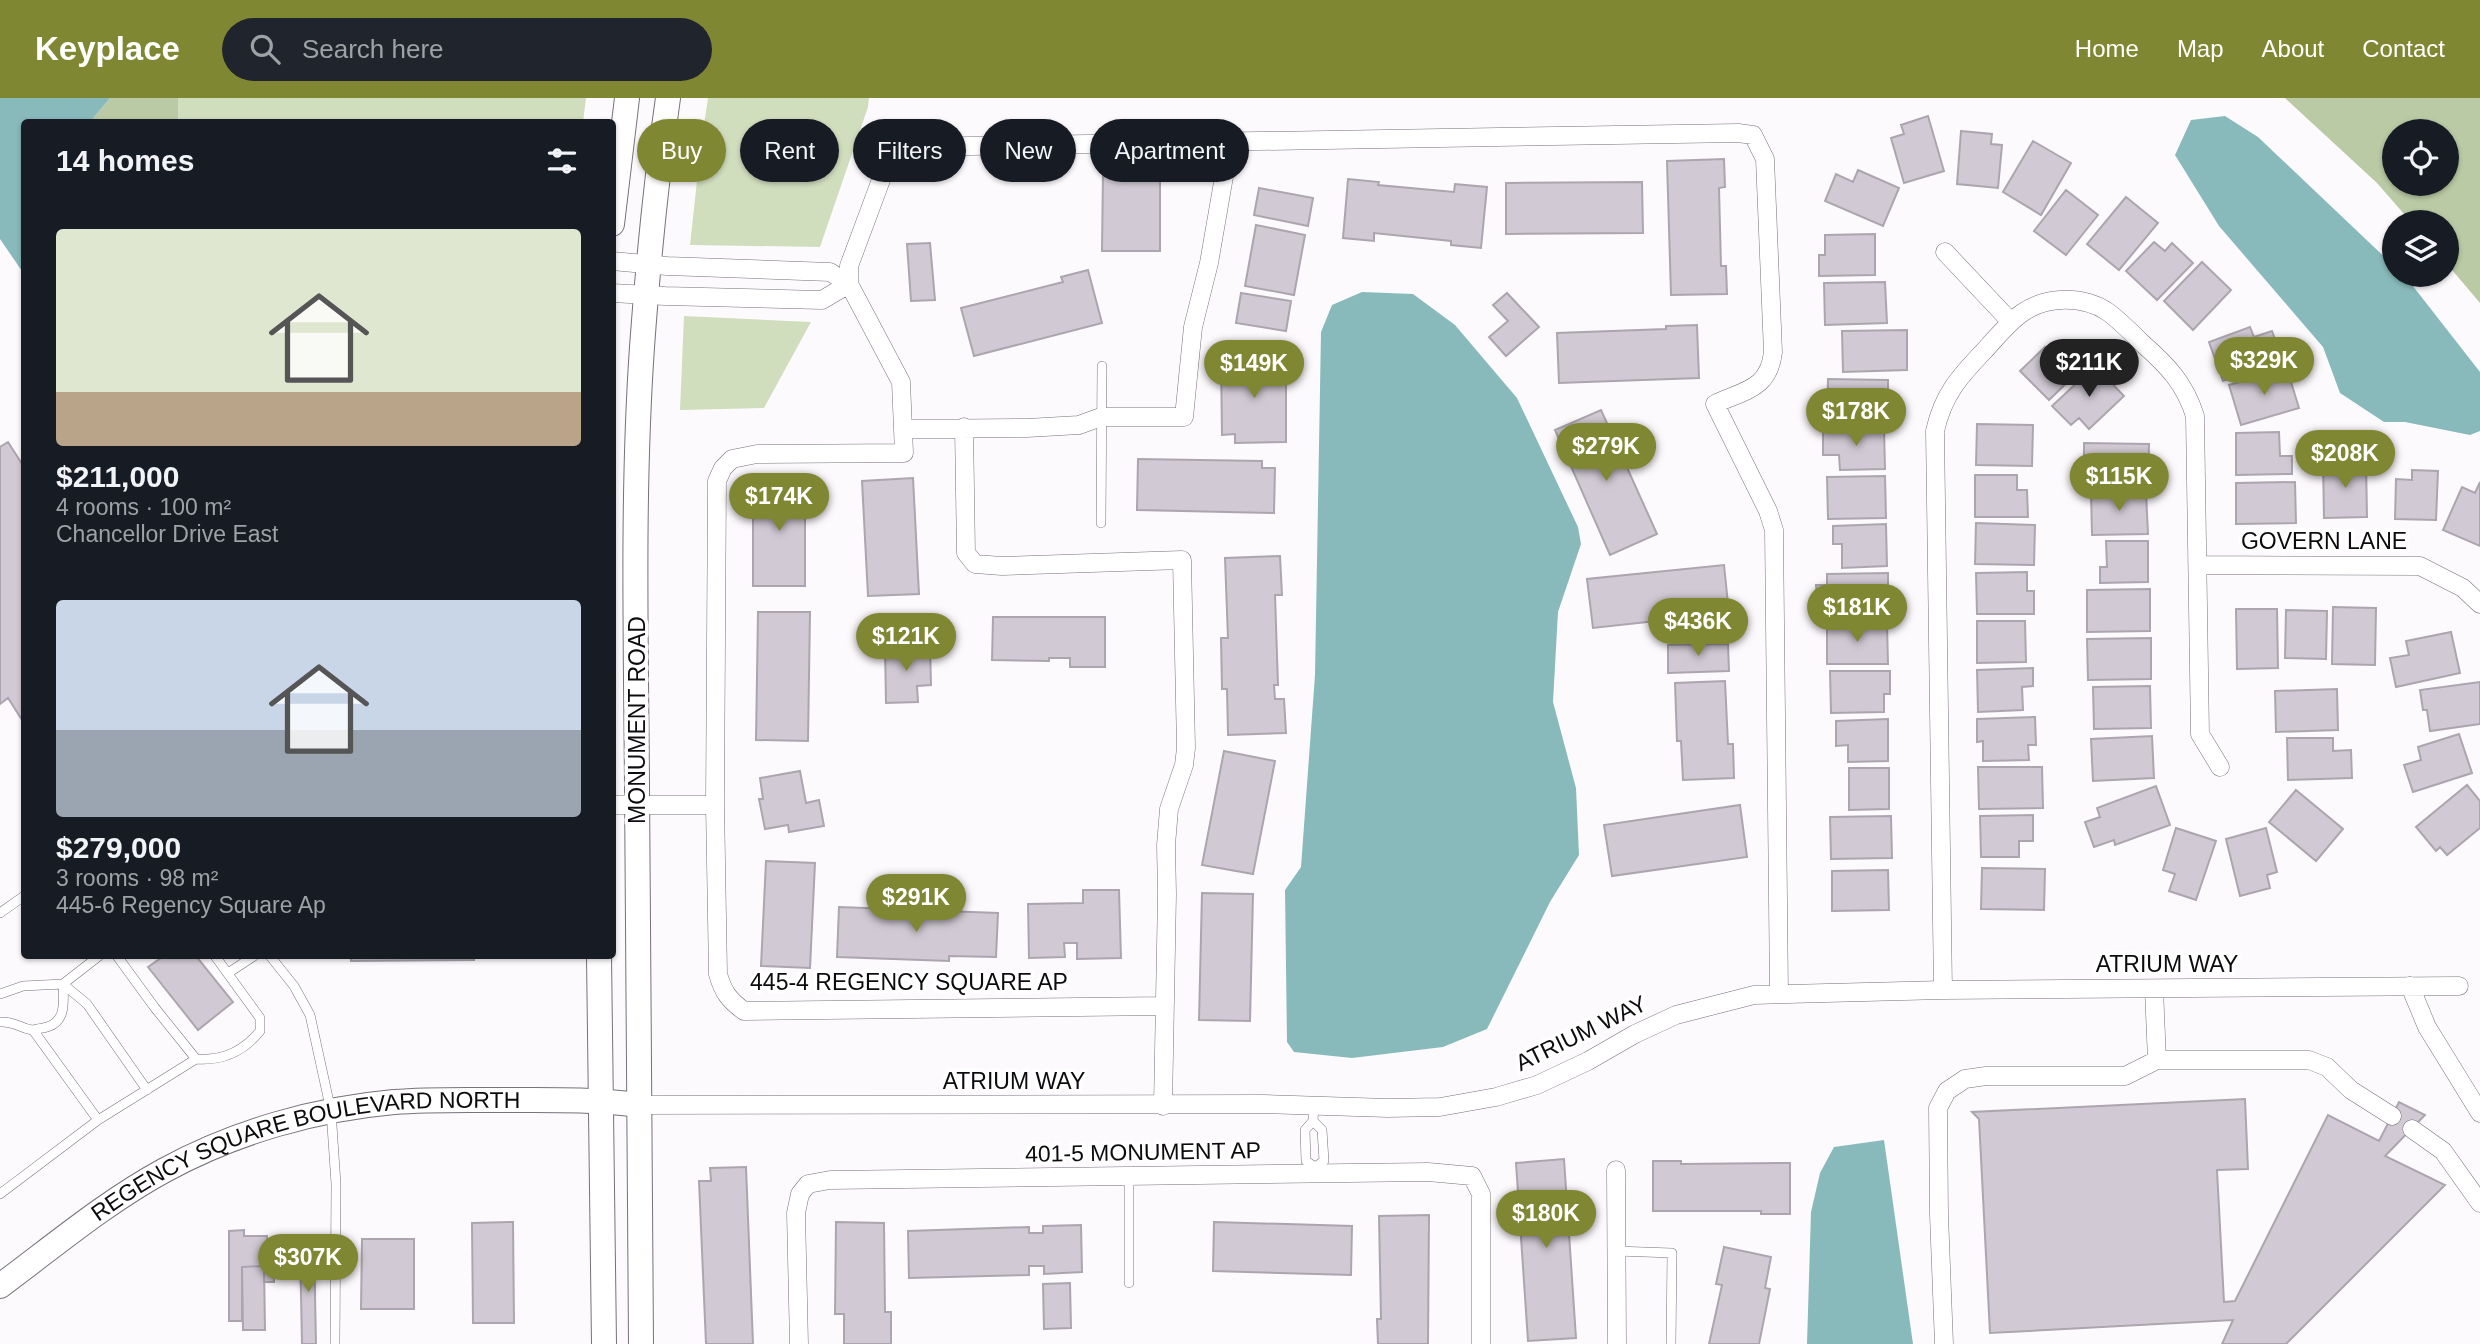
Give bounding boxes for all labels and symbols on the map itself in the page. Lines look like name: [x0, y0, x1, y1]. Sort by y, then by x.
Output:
pin: $329K: [2215, 338, 2313, 397]
pin: $211K: [2040, 340, 2138, 399]
pin: $149K: [1205, 341, 1303, 400]
pin: $178K: [1807, 388, 1905, 448]
pin: $279K: [1557, 424, 1655, 483]
pin: $208K: [2296, 430, 2394, 490]
pin: $115K: [2070, 454, 2168, 513]
pin: $174K: [730, 474, 828, 533]
street label: GOVERN LANE: [2241, 528, 2407, 554]
pin: $181K: [1808, 584, 1906, 644]
pin: $436K: [1649, 598, 1747, 658]
pin: $121K: [857, 614, 955, 673]
street label: MONUMENT ROAD: [624, 616, 650, 824]
pin: $291K: [867, 874, 965, 934]
street label: ATRIUM WAY: [2096, 951, 2238, 977]
street label: 445-4 REGENCY SQUARE AP: [750, 969, 1068, 995]
street label: ATRIUM WAY: [1511, 990, 1651, 1076]
street label: ATRIUM WAY: [943, 1068, 1085, 1094]
street label: REGENCY SQUARE BOULEVARD NORTH: [86, 1087, 520, 1226]
street label: 401-5 MONUMENT AP: [1025, 1137, 1261, 1167]
pin: $180K: [1497, 1190, 1595, 1250]
pin: $307K: [259, 1234, 357, 1294]

